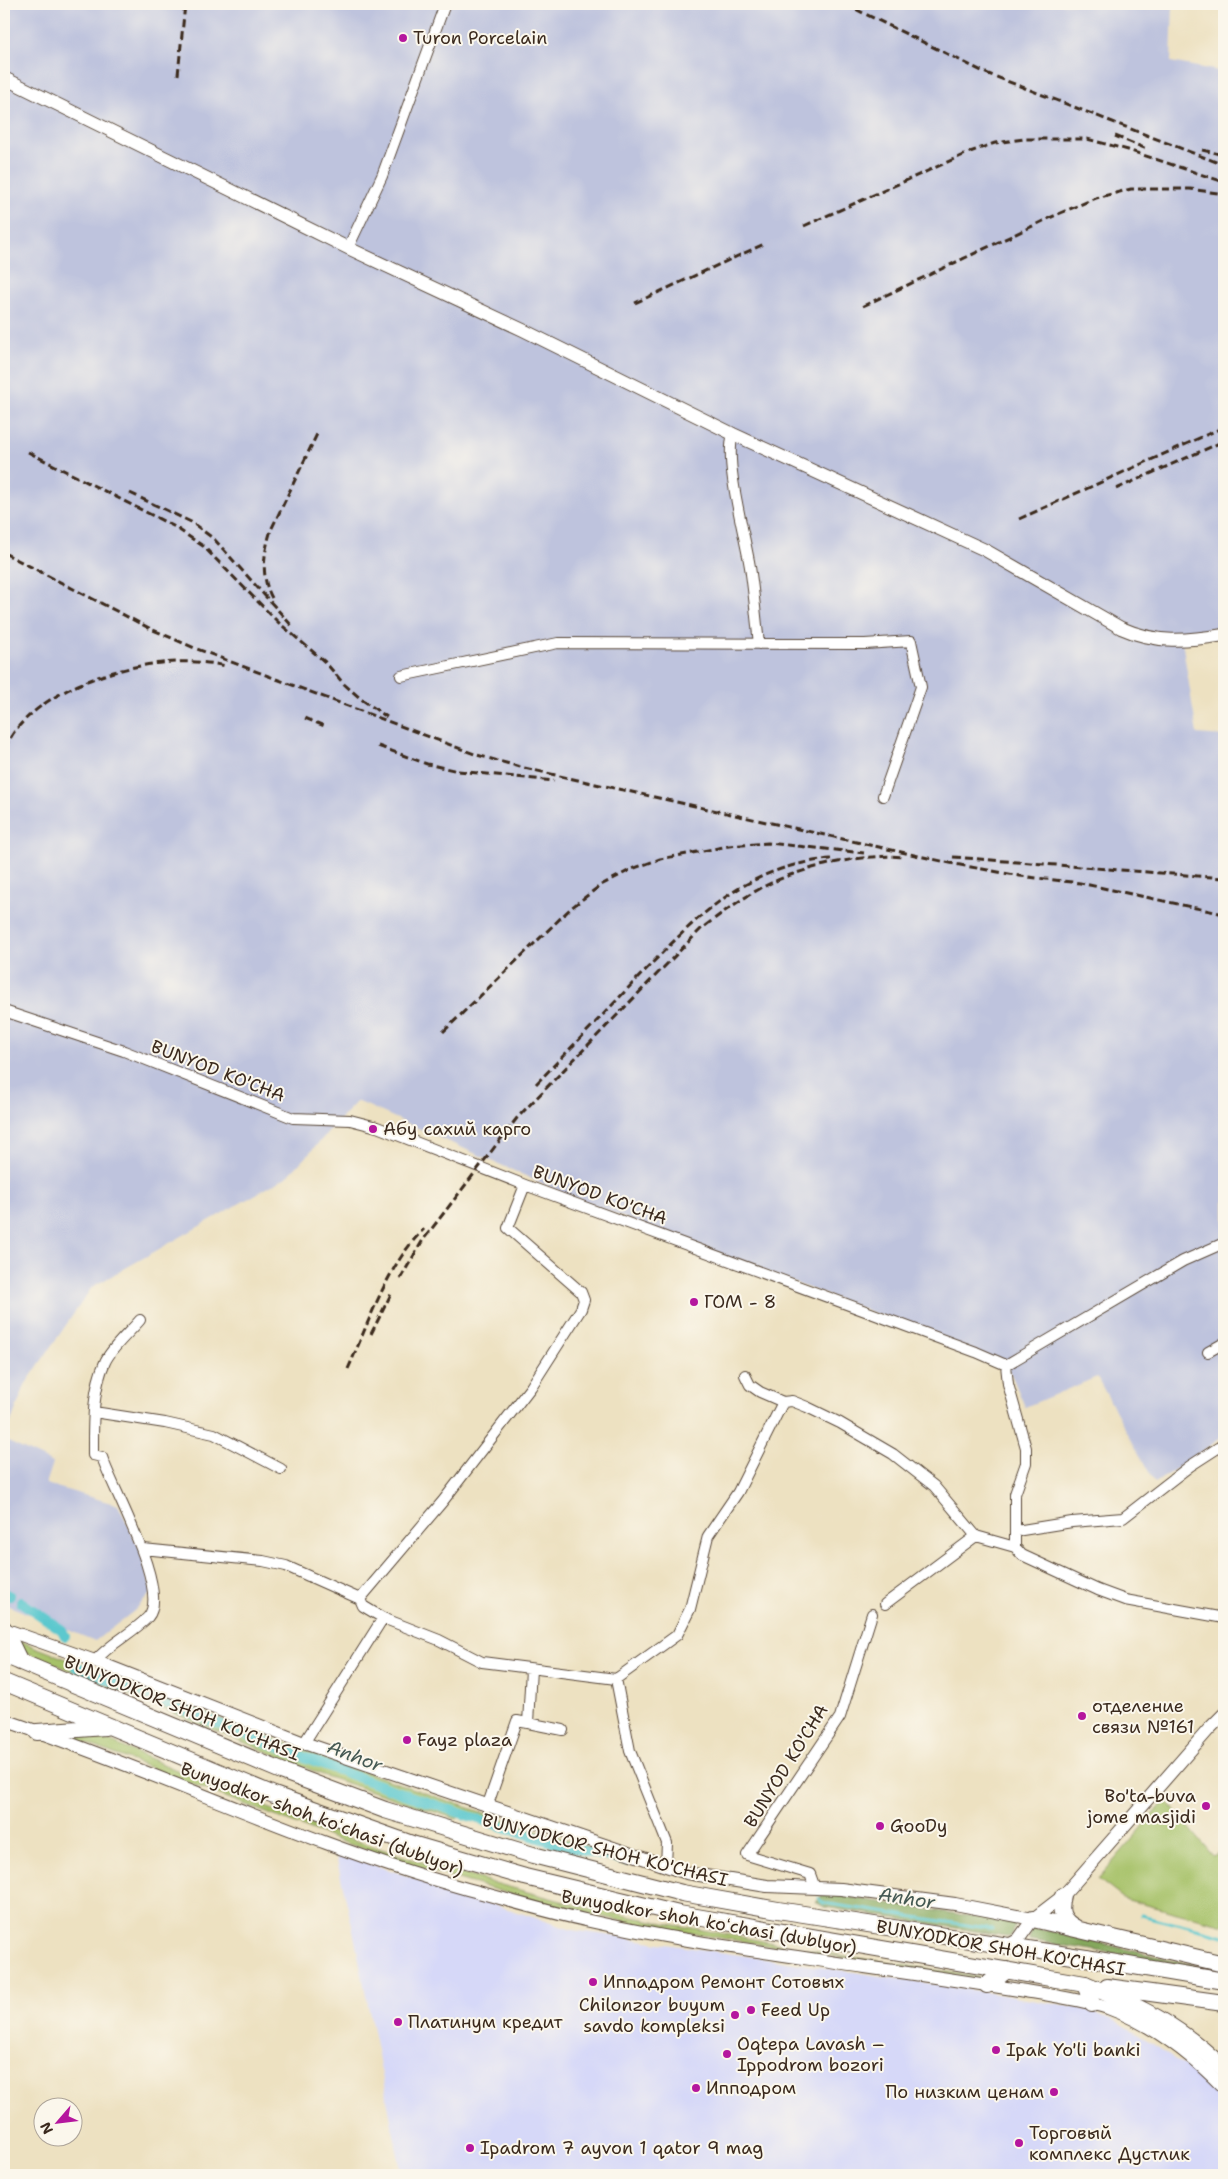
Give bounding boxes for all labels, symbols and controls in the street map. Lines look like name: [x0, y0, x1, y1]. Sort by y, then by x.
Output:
place label: Turon Porcelain: [413, 26, 547, 50]
marker: Turon Porcelain: [397, 32, 409, 44]
street label: BUNYOD KO'CHA: [148, 1034, 288, 1108]
place label: Абу сахий карго: [383, 1117, 531, 1141]
marker: Абу сахий карго: [367, 1123, 379, 1135]
street label: BUNYOD KO'CHA: [529, 1160, 671, 1230]
place label: ГОМ - 8: [704, 1290, 776, 1314]
marker: ГОМ - 8: [688, 1296, 700, 1308]
street label: BUNYODKOR SHOH KO'CHASI: [60, 1650, 304, 1766]
place label: отделение связи №161: [1092, 1694, 1194, 1739]
street label: BUNYOD KO'CHA: [738, 1700, 834, 1832]
marker: отделение связи №161: [1076, 1710, 1088, 1722]
place label: Fayz plaza: [417, 1728, 512, 1752]
water label: Anhor: [324, 1734, 387, 1778]
marker: Fayz plaza: [401, 1734, 413, 1746]
street label: Bunyodkor shoh koʻchasi (dublyor): [177, 1757, 467, 1881]
place label: Bo'ta-buva jome masjidi: [1086, 1784, 1196, 1829]
marker: Bo'ta-buva jome masjidi: [1200, 1800, 1212, 1812]
street label: BUNYODKOR SHOH KO'CHASI: [480, 1808, 731, 1892]
place label: GooDy: [890, 1814, 947, 1838]
marker: GooDy: [874, 1820, 886, 1832]
water label: Anhor: [877, 1881, 938, 1915]
street label: Bunyodkor shoh koʻchasi (dublyor): [559, 1884, 859, 1960]
street label: BUNYODKOR SHOH KO'CHASI: [875, 1914, 1128, 1982]
place label: Иппадром Ремонт Сотовых: [603, 1970, 844, 1994]
marker: Иппадром Ремонт Сотовых: [587, 1976, 599, 1988]
place label: Chilonzor buyum savdo kompleksi: [579, 1993, 725, 2038]
place label: Feed Up: [761, 1998, 830, 2022]
marker: Feed Up: [745, 2004, 757, 2016]
marker: Chilonzor buyum savdo kompleksi: [729, 2009, 741, 2021]
place label: Платинум кредит: [408, 2010, 564, 2034]
marker: Платинум кредит: [392, 2016, 404, 2028]
place label: Oqtepa Lavash – Ippodrom bozori: [737, 2032, 885, 2077]
place label: Ipak Yo'li banki: [1006, 2038, 1141, 2062]
marker: Ipak Yo'li banki: [990, 2044, 1002, 2056]
marker: Oqtepa Lavash – Ippodrom bozori: [721, 2048, 733, 2060]
place label: Ипподром: [706, 2076, 796, 2100]
place label: По низким ценам: [886, 2080, 1044, 2104]
marker: Ипподром: [690, 2082, 702, 2094]
marker: По низким ценам: [1048, 2086, 1060, 2098]
north arrow: [32, 2096, 82, 2146]
text: N: [36, 2119, 57, 2137]
place label: Торговый комплекс Дустлик: [1029, 2121, 1190, 2166]
place label: Ipadrom 7 ayvon 1 qator 9 mag: [480, 2136, 763, 2160]
marker: Торговый комплекс Дустлик: [1013, 2137, 1025, 2149]
marker: Ipadrom 7 ayvon 1 qator 9 mag: [464, 2142, 476, 2154]

